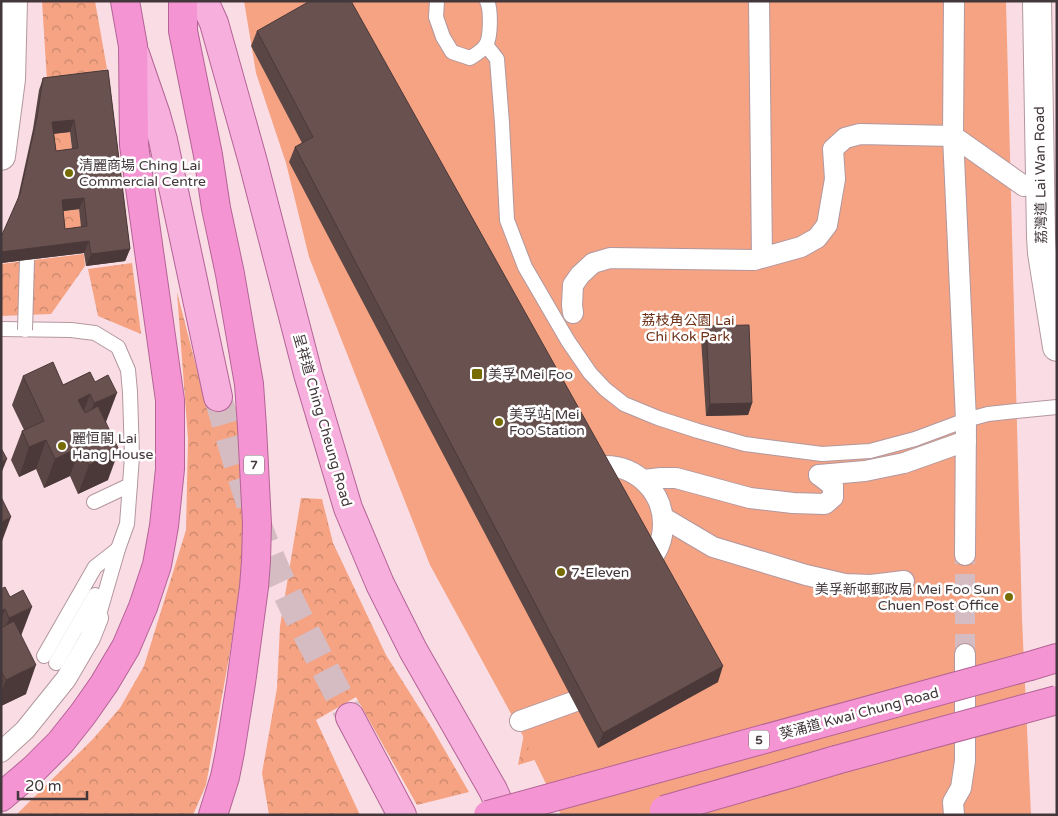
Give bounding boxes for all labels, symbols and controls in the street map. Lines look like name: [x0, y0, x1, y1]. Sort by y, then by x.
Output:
street label: 荔灣道 Lai Wan Road: [1031, 106, 1050, 244]
place label: 清麗商場 Ching Lai Commercial Centre: [79, 157, 206, 190]
marker: 清麗商場 Ching Lai Commercial Centre: [63, 167, 75, 179]
park label: 荔枝角公園 Lai Chi Kok Park: [641, 312, 735, 345]
street label: 呈祥道 Ching Cheung Road: [290, 332, 355, 509]
place label: 美孚 Mei Foo: [488, 366, 573, 383]
marker: 美孚 Mei Foo: [470, 367, 484, 381]
place label: 美孚站 Mei Foo Station: [509, 406, 585, 439]
marker: 美孚站 Mei Foo Station: [493, 416, 505, 428]
place label: 麗恒閣 Lai Hang House: [72, 430, 154, 463]
marker: 麗恒閣 Lai Hang House: [56, 440, 68, 452]
road number: 7: [244, 456, 264, 474]
place label: 7-Eleven: [571, 564, 629, 581]
marker: 7-Eleven: [555, 566, 567, 578]
place label: 美孚新邨郵政局 Mei Foo Sun Chuen Post Office: [815, 581, 999, 614]
marker: 美孚新邨郵政局 Mei Foo Sun Chuen Post Office: [1003, 591, 1015, 603]
street label: 葵涌道 Kwai Chung Road: [778, 684, 941, 743]
road number: 5: [749, 730, 769, 750]
scale bar: [18, 768, 86, 800]
text: 20 m: [25, 777, 62, 795]

